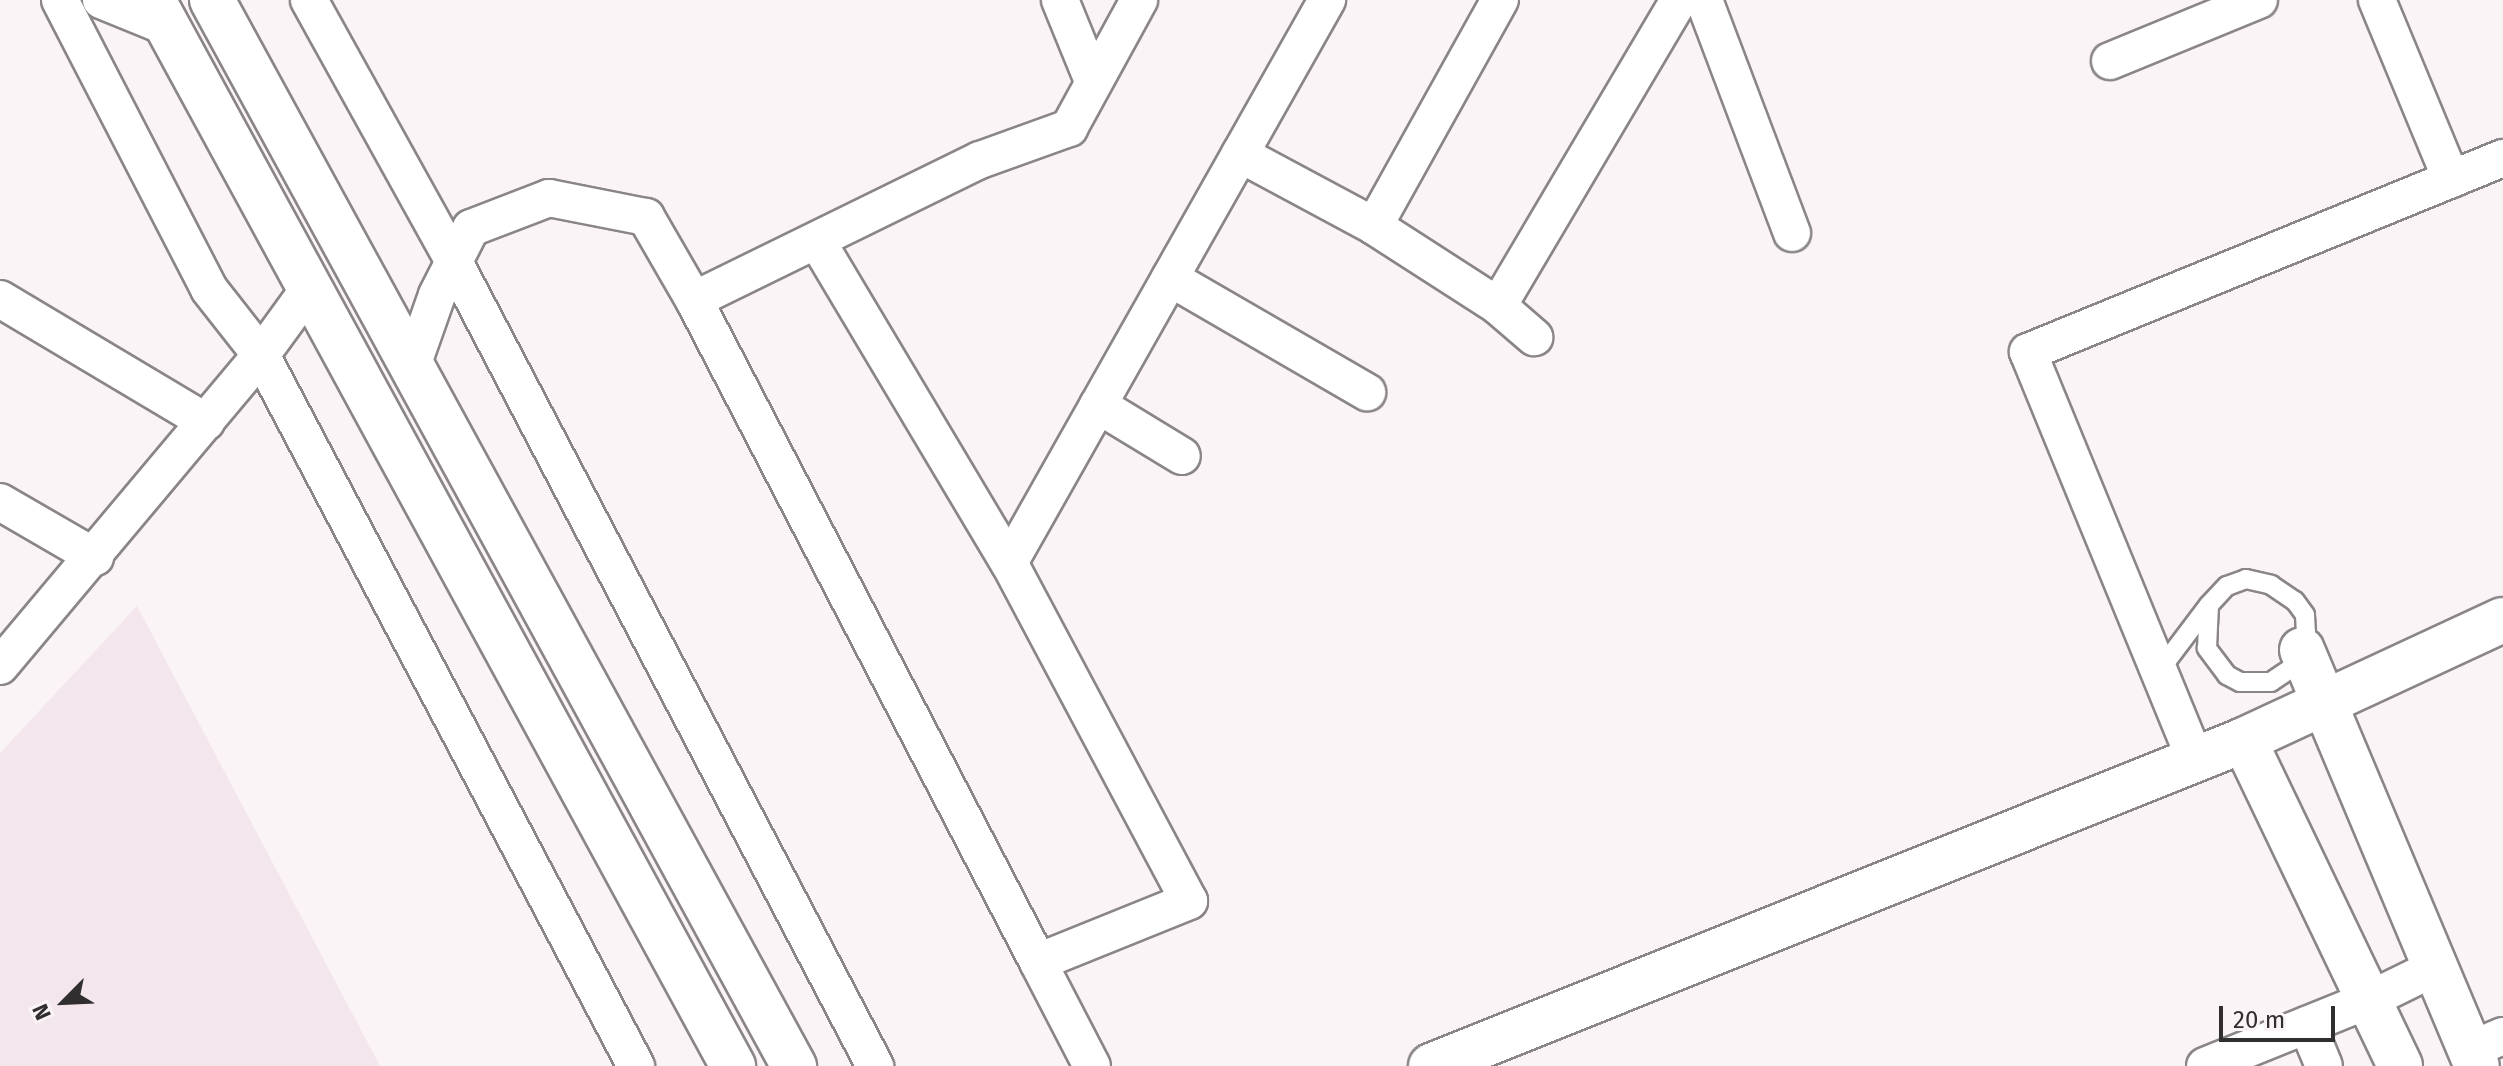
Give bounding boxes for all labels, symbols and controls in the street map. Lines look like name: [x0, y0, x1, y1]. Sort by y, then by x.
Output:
north arrow: [24, 962, 104, 1042]
scale bar: [2223, 990, 2339, 1040]
text: N: [26, 1000, 57, 1024]
text: 20 m: [2233, 1006, 2285, 1034]

